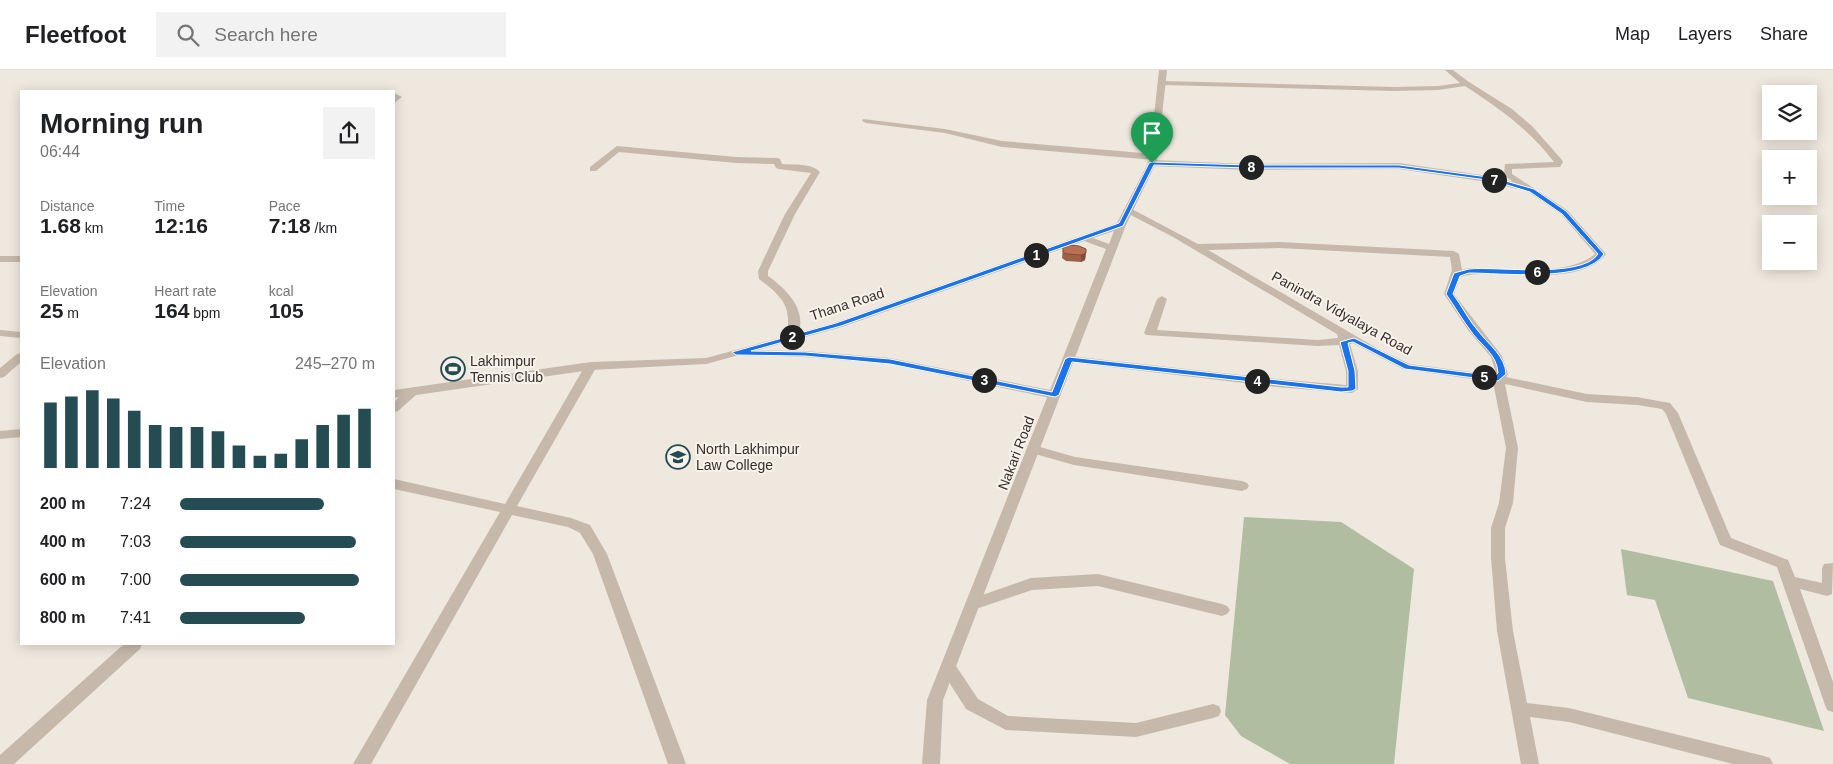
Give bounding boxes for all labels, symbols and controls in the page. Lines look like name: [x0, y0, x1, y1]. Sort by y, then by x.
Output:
search box: [156, 12, 506, 57]
text: Fleetfoot: [25, 21, 126, 48]
icon: search: [174, 21, 202, 49]
text: Search here: [214, 24, 318, 45]
text: Map: [1615, 24, 1650, 44]
text: Layers: [1678, 24, 1732, 44]
text: Share: [1760, 24, 1808, 44]
map controls: [1762, 85, 1817, 270]
button: layers: [1762, 85, 1817, 140]
button: share: [323, 107, 375, 159]
text: Morning run: [40, 108, 203, 139]
pin: [1131, 112, 1173, 163]
icon: arrive: [1138, 119, 1166, 147]
text: 06:44: [40, 143, 80, 160]
button: +: [1762, 150, 1817, 205]
pin: 8: [1238, 154, 1264, 180]
text: 8: [1248, 159, 1255, 175]
pin: 7: [1482, 168, 1506, 192]
text: 7: [1491, 172, 1498, 188]
text: Distance: [40, 198, 94, 214]
text: Time: [154, 198, 185, 214]
text: Pace: [269, 198, 301, 214]
text: 1.68: [40, 214, 81, 237]
text: 12:16: [154, 214, 208, 237]
text: 7:18: [269, 214, 311, 237]
button: −: [1762, 215, 1817, 270]
text: km: [81, 220, 103, 236]
text: /km: [311, 220, 337, 236]
pin: 1: [1024, 242, 1048, 268]
text: 1: [1033, 247, 1040, 263]
pin: 6: [1524, 260, 1550, 284]
text: 6: [1534, 264, 1541, 280]
street label: Panindra Vidyalaya Road: [1269, 268, 1415, 358]
text: Elevation: [40, 283, 98, 299]
text: Heart rate: [154, 283, 217, 299]
text: kcal: [269, 283, 294, 299]
street label: Thana Road: [808, 284, 886, 324]
text: 25: [40, 299, 63, 322]
text: 164: [154, 299, 189, 322]
text: 105: [269, 299, 304, 322]
text: m: [63, 305, 79, 321]
text: bpm: [189, 305, 221, 321]
pin: 2: [780, 324, 804, 350]
text: 2: [789, 329, 796, 345]
place label: Lakhimpur Tennis Club: [470, 353, 543, 385]
text: Elevation: [40, 355, 106, 372]
text: 245–270 m: [295, 355, 375, 372]
sports icon: Lakhimpur Tennis Club: [440, 356, 466, 382]
pin: 5: [1472, 364, 1496, 390]
pin: 3: [972, 368, 996, 392]
pin: 4: [1244, 368, 1270, 394]
text: 5: [1481, 369, 1488, 385]
text: 3: [981, 372, 988, 388]
text: 4: [1254, 373, 1261, 389]
street label: Nakari Road: [995, 414, 1037, 492]
place label: North Lakhimpur Law College: [696, 441, 800, 473]
school or university icon: North Lakhimpur Law College: [665, 444, 691, 470]
text: 200 m: [40, 495, 85, 512]
text: 7:24: [120, 495, 151, 512]
text: 400 m: [40, 533, 85, 550]
text: 7:03: [120, 533, 151, 550]
text: 600 m: [40, 571, 85, 588]
text: 7:00: [120, 571, 151, 588]
text: 800 m: [40, 609, 85, 626]
text: 7:41: [120, 609, 151, 626]

